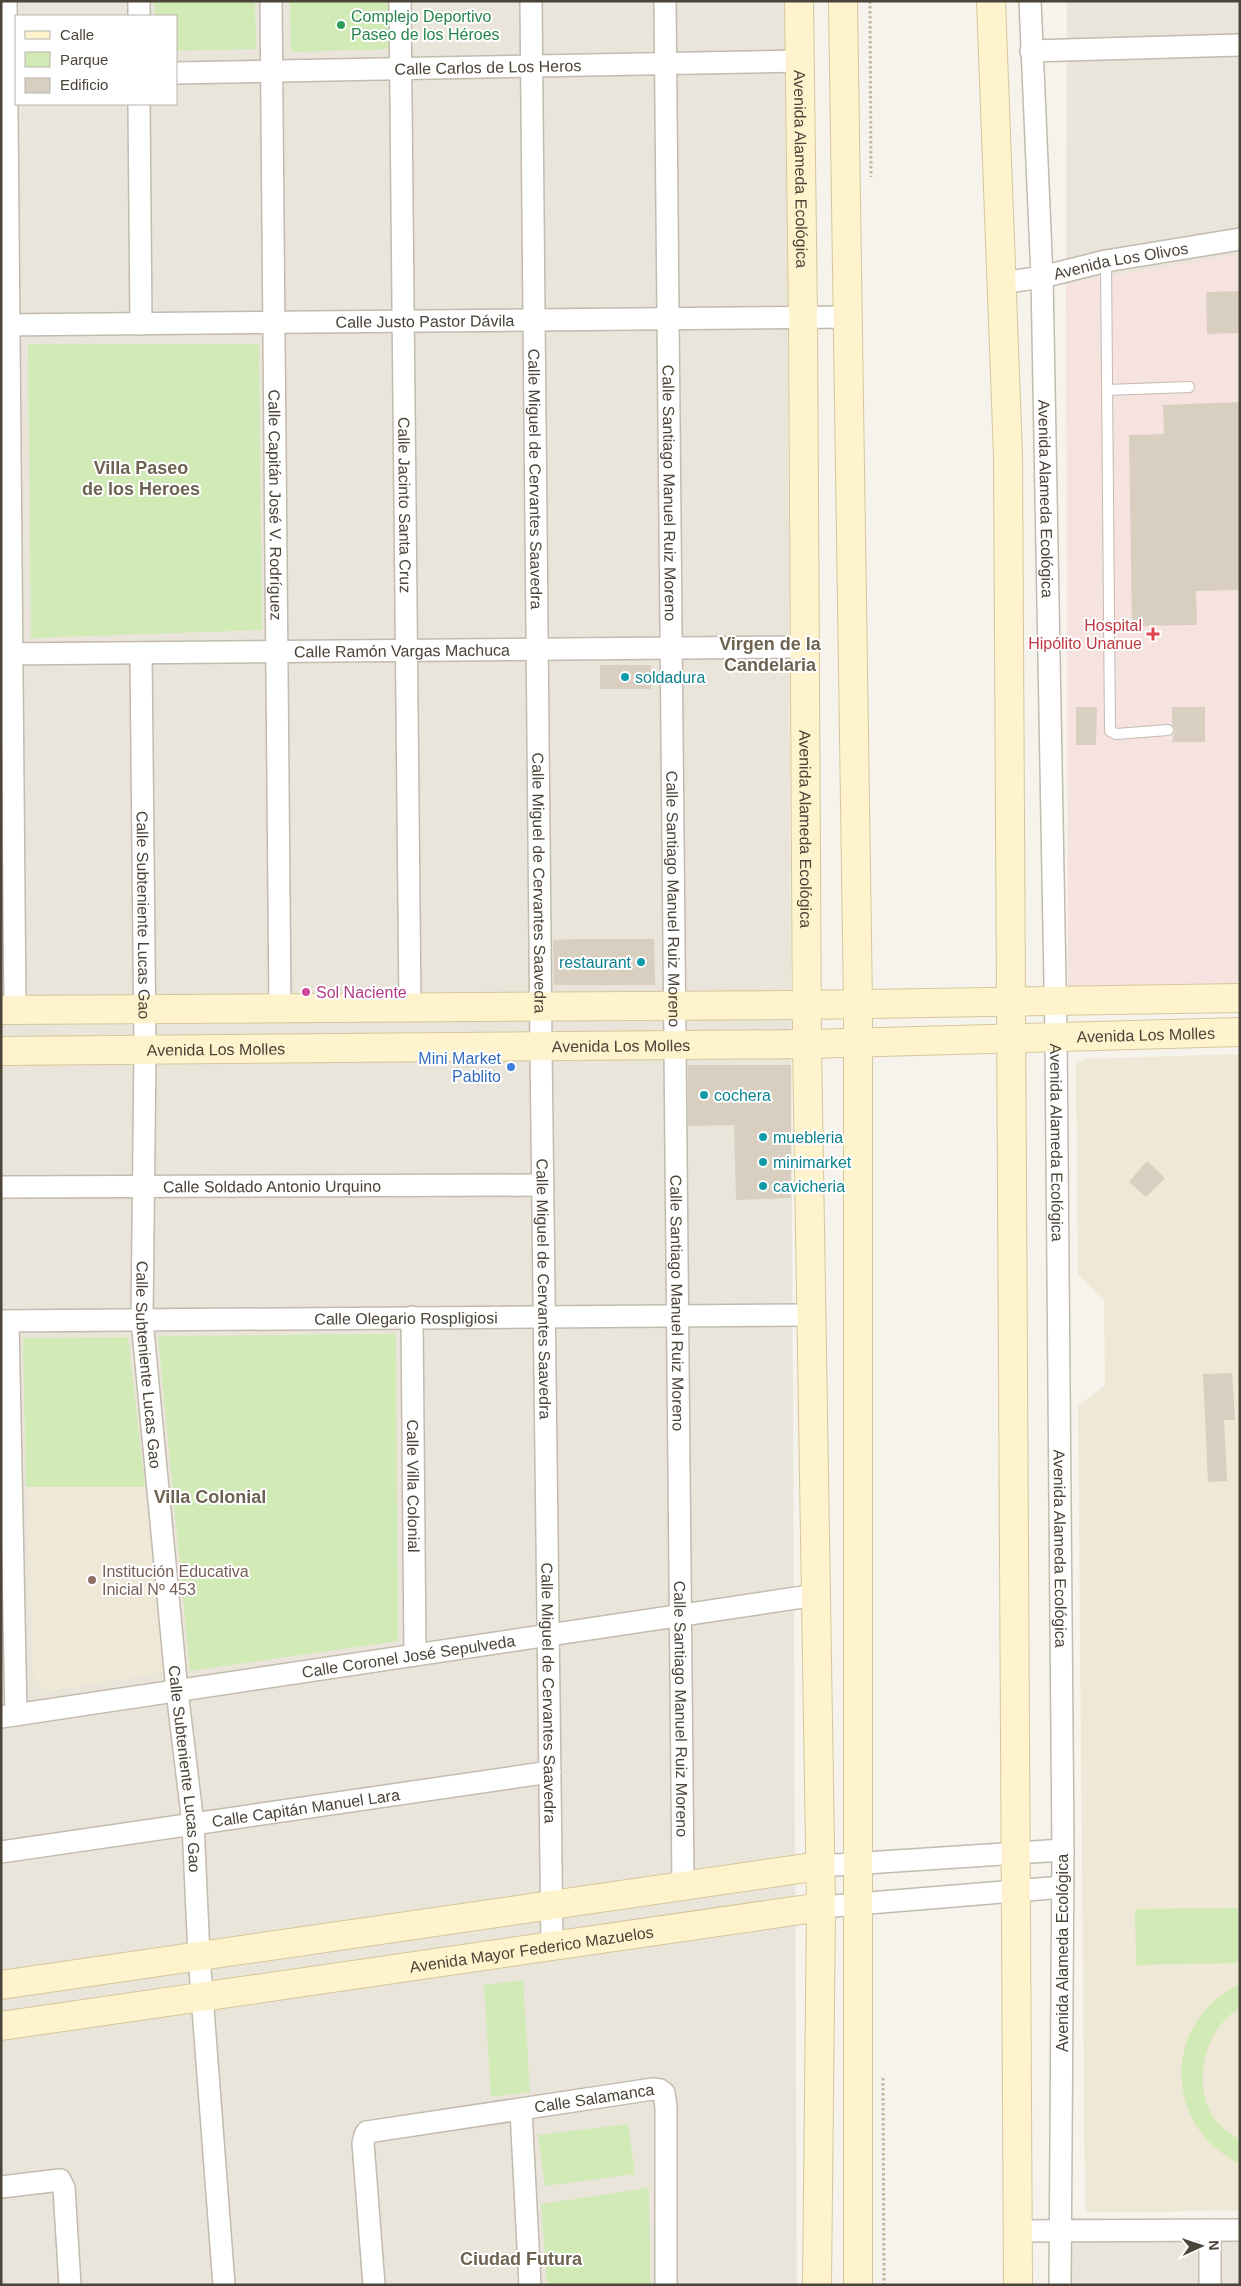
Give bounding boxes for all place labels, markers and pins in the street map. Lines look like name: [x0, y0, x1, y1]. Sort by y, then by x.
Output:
place label: Complejo Deportivo Paseo de los Héroes: [351, 8, 500, 43]
marker: Complejo Deportivo Paseo de los Héroes: [335, 19, 347, 31]
place label: Hospital Hipólito Unanue: [1028, 617, 1142, 652]
marker: Hospital Hipólito Unanue: [1146, 627, 1160, 641]
place label: soldadura: [635, 669, 705, 686]
marker: soldadura: [619, 671, 631, 683]
place label: restaurant: [559, 954, 632, 971]
marker: restaurant: [635, 956, 647, 968]
place label: Sol Naciente: [316, 984, 407, 1001]
marker: Sol Naciente: [300, 986, 312, 998]
place label: Mini Market Pablito: [418, 1050, 502, 1085]
marker: Mini Market Pablito: [505, 1061, 517, 1073]
place label: cochera: [714, 1087, 771, 1104]
marker: cochera: [698, 1089, 710, 1101]
place label: muebleria: [773, 1129, 843, 1146]
marker: muebleria: [757, 1131, 769, 1143]
place label: minimarket: [773, 1154, 852, 1171]
marker: minimarket: [757, 1156, 769, 1168]
place label: cavicheria: [773, 1178, 845, 1195]
marker: cavicheria: [757, 1180, 769, 1192]
place label: Institución Educativa Inicial Nº 453: [102, 1563, 249, 1598]
marker: Institución Educativa Inicial Nº 453: [86, 1574, 98, 1586]

